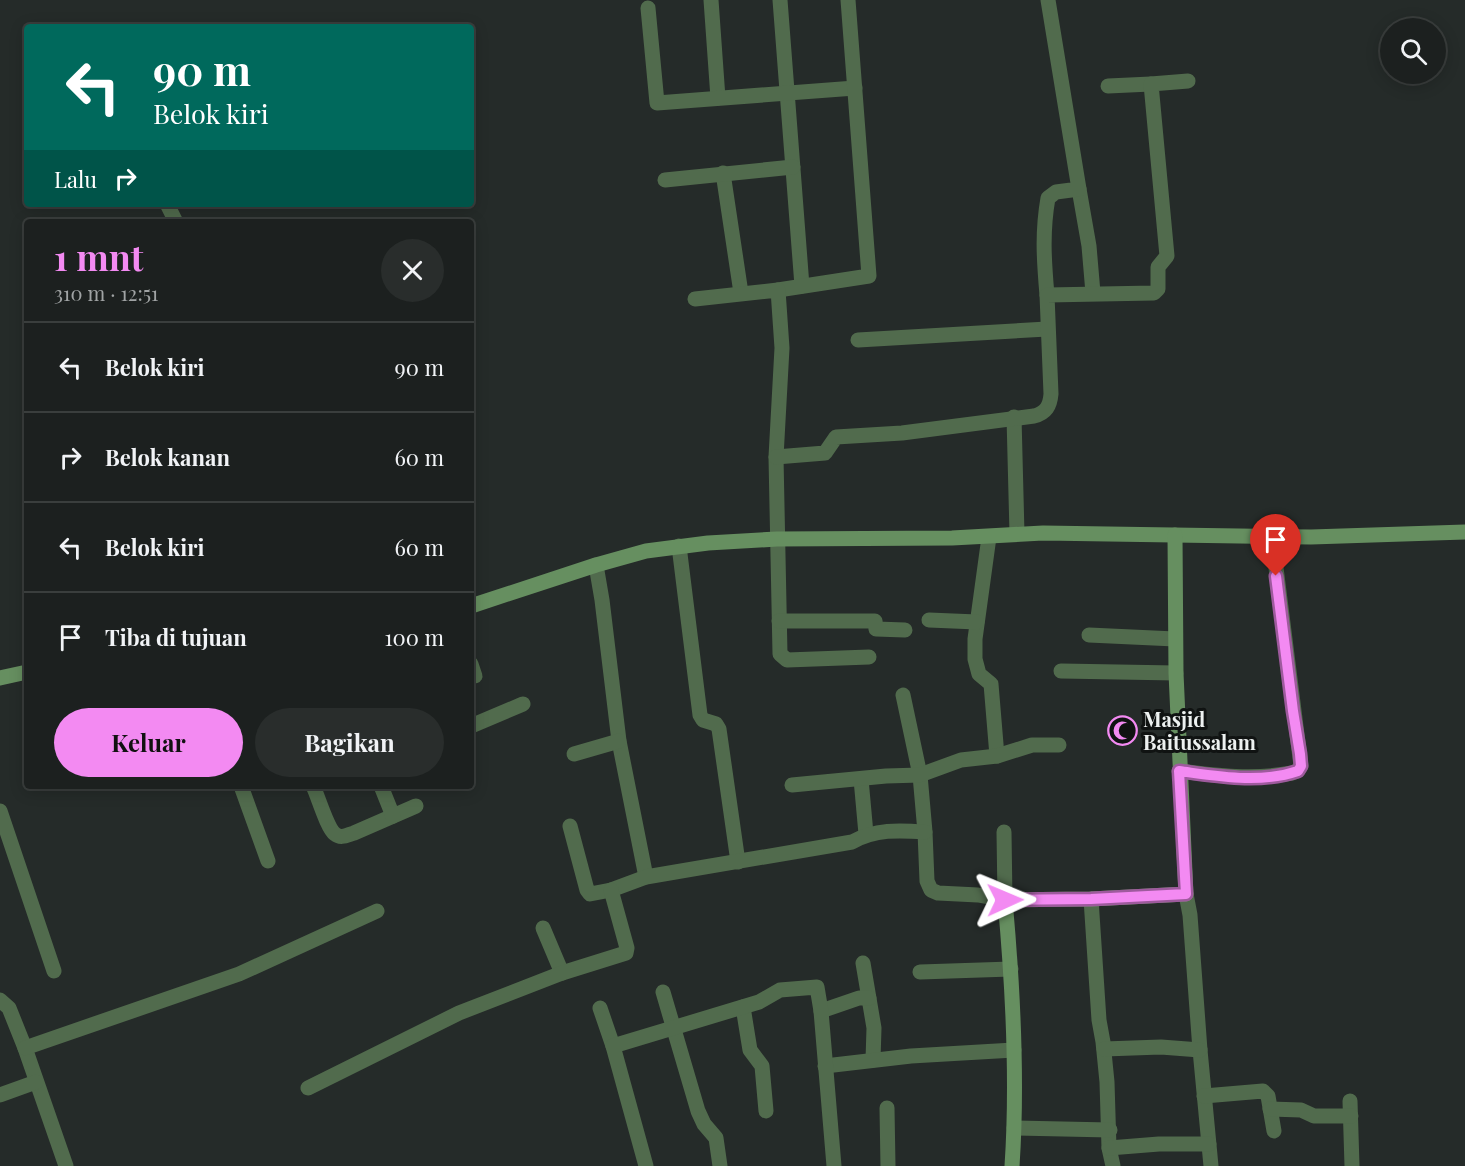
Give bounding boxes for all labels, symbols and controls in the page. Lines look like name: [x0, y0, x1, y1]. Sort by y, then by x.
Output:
map controls: [1380, 18, 1446, 84]
button: search: [1380, 18, 1446, 84]
text: 90 m: [153, 41, 251, 97]
icon: left: [54, 48, 132, 126]
text: Belok kiri: [153, 95, 269, 131]
icon: right: [109, 162, 142, 195]
text: Lalu: [54, 164, 97, 194]
text: 1 mnt: [54, 232, 144, 280]
button: close: [381, 239, 444, 302]
text: 310 m · 12:51: [54, 279, 158, 306]
icon: left: [54, 351, 87, 384]
text: Belok kiri: [105, 352, 204, 382]
text: 90 m: [395, 352, 444, 382]
icon: right: [54, 441, 87, 474]
text: Belok kanan: [105, 442, 230, 472]
text: 60 m: [394, 442, 444, 472]
pin: [1250, 514, 1301, 576]
icon: arrive: [1259, 523, 1292, 556]
icon: left: [54, 531, 87, 564]
text: Belok kiri: [105, 532, 204, 562]
text: 60 m: [394, 532, 444, 562]
icon: arrive: [54, 621, 87, 654]
text: Tiba di tujuan: [105, 622, 247, 652]
text: 100 m: [384, 622, 444, 652]
place label: Masjid Baitussalam: [1143, 705, 1256, 755]
button: Keluar: [54, 708, 243, 777]
button: Bagikan: [255, 708, 444, 777]
mosque icon: Masjid Baitussalam: [1106, 715, 1138, 747]
position arrow: [973, 868, 1037, 932]

